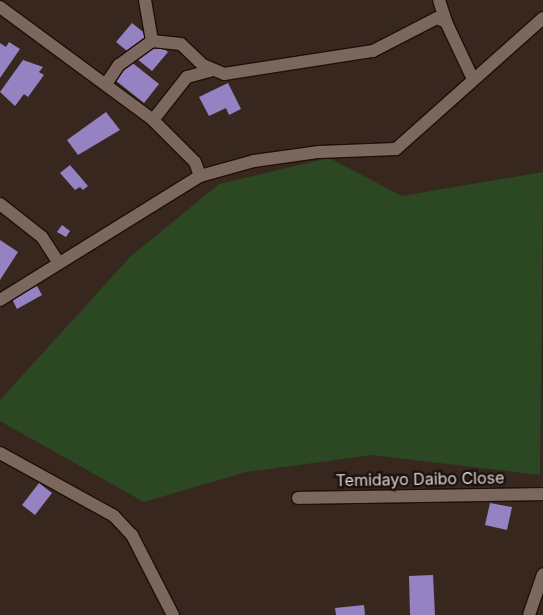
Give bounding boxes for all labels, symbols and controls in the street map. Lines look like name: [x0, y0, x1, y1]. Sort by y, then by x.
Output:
street label: Temidayo Daibo Close: [335, 468, 505, 490]

